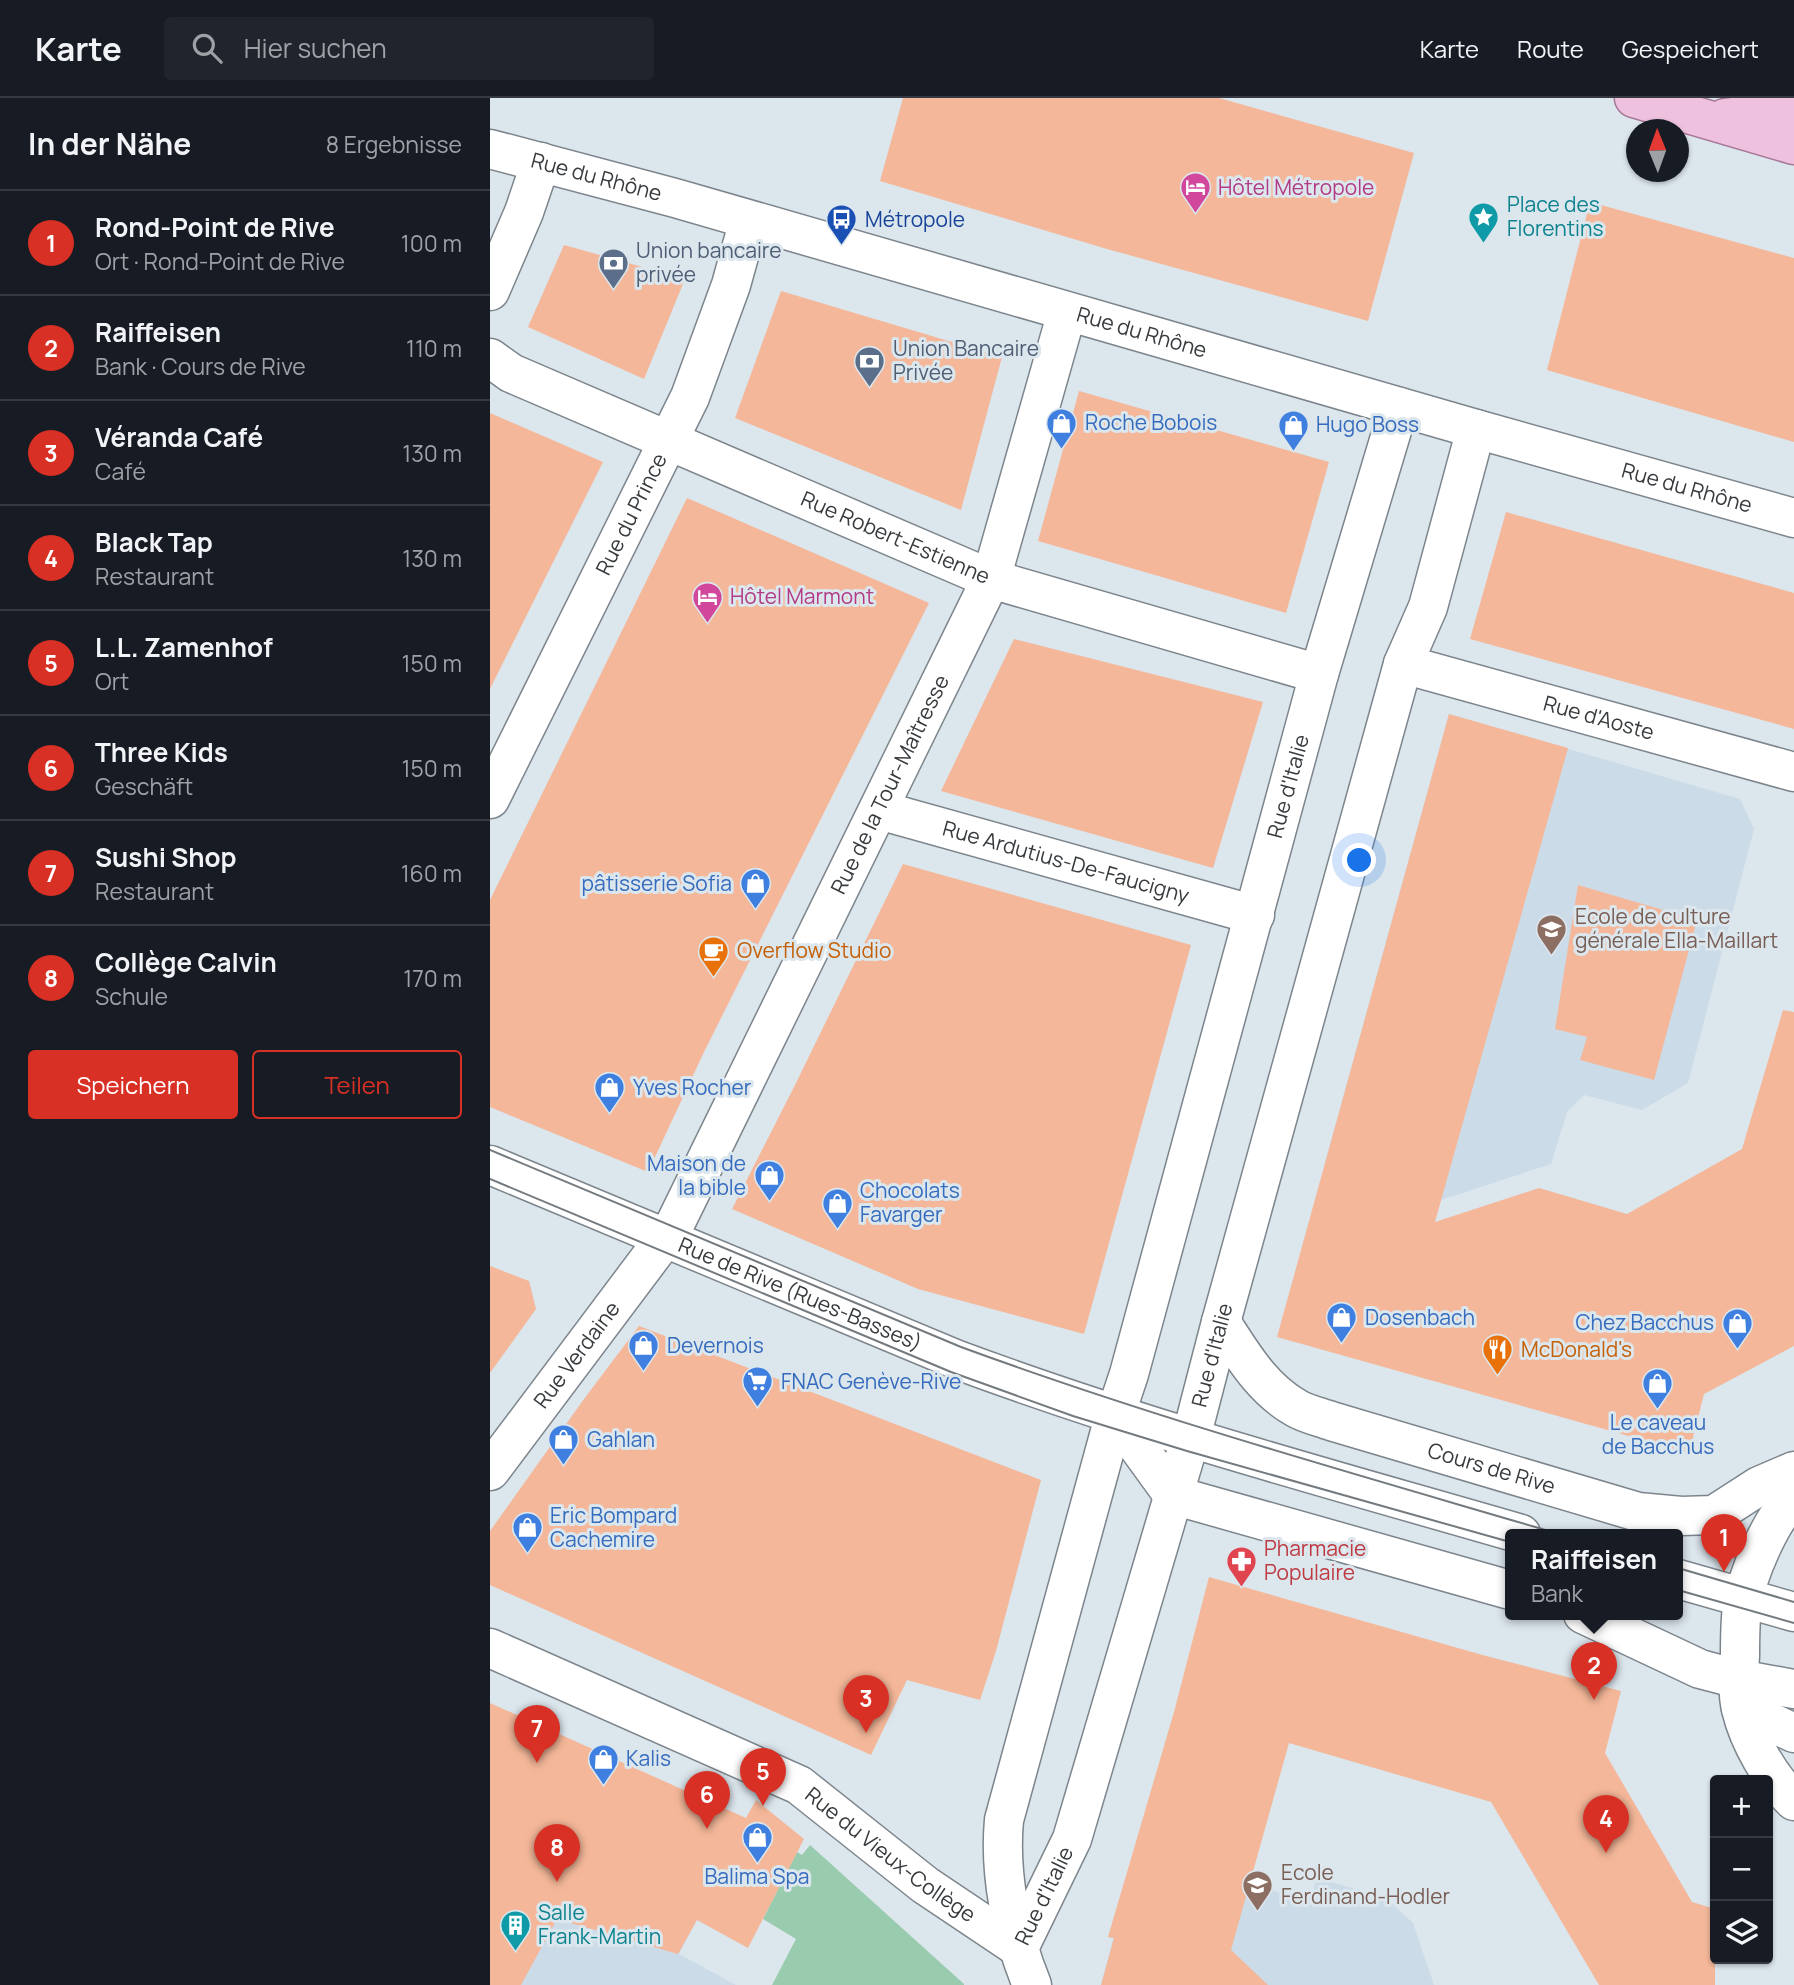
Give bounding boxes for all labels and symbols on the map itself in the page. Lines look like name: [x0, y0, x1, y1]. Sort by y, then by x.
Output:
north arrow: [1626, 119, 1689, 182]
street label: Rue du Rhône: [528, 145, 665, 207]
hotel icon: Hôtel Métropole: [1178, 171, 1212, 215]
place label: Hôtel Métropole: [1218, 173, 1374, 201]
place label: Place des Florentins: [1507, 190, 1604, 242]
place icon: Place des Florentins: [1467, 200, 1501, 244]
bus stop icon: Métropole: [825, 203, 859, 247]
place label: Métropole: [865, 205, 965, 233]
place label: Union bancaire privée: [636, 236, 781, 288]
bank icon: Union bancaire privée: [596, 246, 630, 290]
street label: Rue du Rhône: [1074, 300, 1210, 364]
place label: Union Bancaire Privée: [893, 334, 1039, 386]
bank icon: Union Bancaire Privée: [853, 344, 887, 388]
shop icon: Roche Bobois: [1045, 406, 1079, 450]
place label: Roche Bobois: [1085, 408, 1217, 436]
shop icon: Hugo Boss: [1276, 408, 1310, 452]
place label: Hugo Boss: [1316, 410, 1419, 438]
street label: Rue du Prince: [589, 448, 673, 579]
street label: Rue du Rhône: [1619, 455, 1756, 519]
street label: Rue Robert-Estienne: [797, 484, 994, 590]
hotel icon: Hôtel Marmont: [690, 580, 724, 624]
place label: Hôtel Marmont: [730, 582, 874, 610]
street label: Rue de la Tour-Maîtresse: [824, 670, 955, 898]
street label: Rue d'Aoste: [1540, 688, 1657, 746]
street label: Rue d'Italie: [1260, 731, 1315, 841]
street label: Rue Ardutius-De-Faucigny: [940, 813, 1193, 909]
your location: [1342, 843, 1376, 877]
shop icon: pâtisserie Sofia: [738, 867, 772, 911]
place label: pâtisserie Sofia: [582, 869, 732, 897]
place label: Ecole de culture générale Ella-Maillart: [1575, 902, 1778, 954]
school or university icon: Ecole de culture générale Ella-Maillart: [1535, 912, 1569, 956]
cafe icon: Overflow Studio: [697, 934, 731, 978]
place label: Overflow Studio: [737, 936, 891, 964]
shop icon: Yves Rocher: [593, 1071, 627, 1115]
place label: Yves Rocher: [633, 1073, 752, 1101]
place label: Maison de la bible: [647, 1149, 746, 1201]
shop icon: Maison de la bible: [752, 1159, 786, 1203]
place label: Chocolats Favarger: [860, 1176, 960, 1228]
shop icon: Chocolats Favarger: [820, 1186, 854, 1230]
street label: Rue de Rive (Rues-Basses): [675, 1230, 926, 1357]
street label: Rue Verdaine: [527, 1295, 626, 1414]
street label: Rue d'Italie: [1185, 1300, 1239, 1410]
shop icon: Dosenbach: [1325, 1301, 1359, 1345]
place label: Dosenbach: [1365, 1303, 1475, 1331]
shop icon: Chez Bacchus: [1720, 1306, 1754, 1350]
place label: Chez Bacchus: [1575, 1308, 1714, 1336]
shop icon: Devernois: [627, 1329, 661, 1373]
place label: Devernois: [667, 1331, 764, 1359]
restaurant icon: McDonald's: [1481, 1333, 1515, 1377]
place label: McDonald's: [1521, 1335, 1632, 1363]
supermarket icon: FNAC Genève-Rive: [741, 1365, 775, 1409]
shop icon: Le caveau de Bacchus: [1641, 1366, 1675, 1410]
place label: FNAC Genève-Rive: [781, 1367, 961, 1395]
place label: Le caveau de Bacchus: [1602, 1408, 1714, 1460]
shop icon: Gahlan: [547, 1423, 581, 1467]
place label: Gahlan: [587, 1425, 655, 1453]
street label: Cours de Rive: [1424, 1435, 1559, 1500]
place label: Eric Bompard Cachemire: [550, 1501, 677, 1553]
shop icon: Eric Bompard Cachemire: [510, 1511, 544, 1555]
pin: 1: [1701, 1514, 1747, 1572]
place label: Pharmacie Populaire: [1264, 1534, 1366, 1586]
pharmacy icon: Pharmacie Populaire: [1224, 1544, 1258, 1588]
pin: 2: [1571, 1642, 1617, 1700]
pin: 3: [843, 1675, 889, 1733]
pin: 7: [514, 1705, 560, 1763]
shop icon: Kalis: [586, 1742, 620, 1786]
place label: Kalis: [626, 1744, 671, 1772]
pin: 5: [740, 1748, 786, 1806]
pin: 6: [684, 1771, 730, 1829]
street label: Rue du Vieux-Collège: [800, 1780, 981, 1928]
pin: 4: [1583, 1795, 1629, 1853]
shop icon: Balima Spa: [740, 1820, 774, 1864]
pin: 8: [534, 1824, 580, 1882]
street label: Rue d'Italie: [1008, 1842, 1079, 1949]
place label: Ecole Ferdinand-Hodler: [1281, 1858, 1450, 1910]
place label: Balima Spa: [704, 1862, 810, 1890]
school or university icon: Ecole Ferdinand-Hodler: [1241, 1868, 1275, 1912]
place label: Salle Frank-Martin: [538, 1898, 661, 1950]
building icon: Salle Frank-Martin: [498, 1908, 532, 1952]

